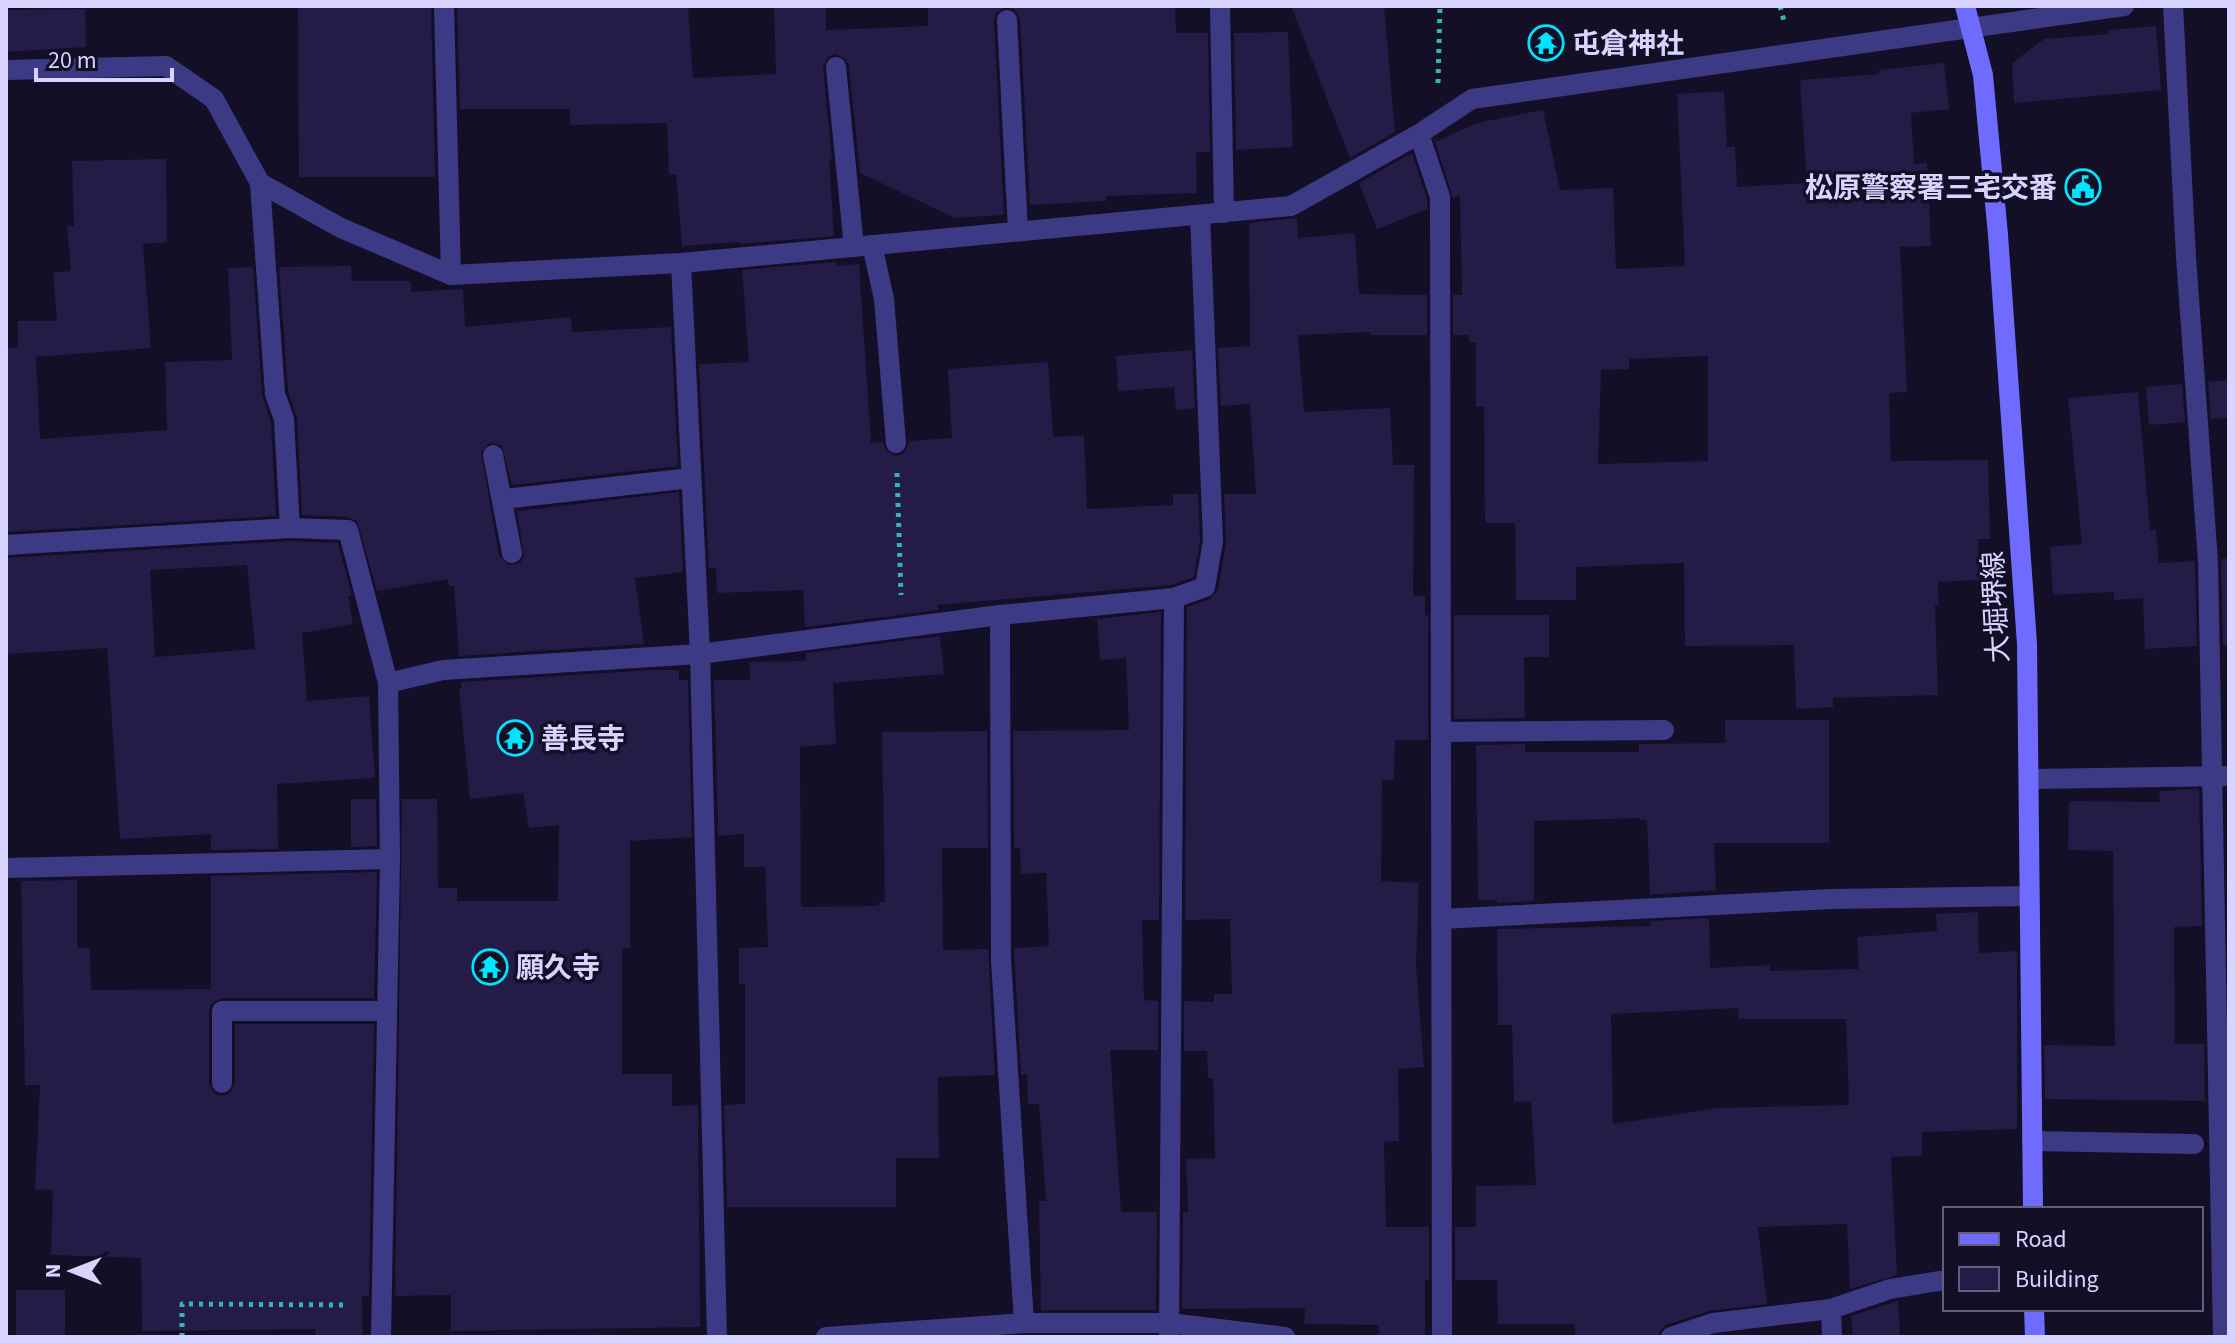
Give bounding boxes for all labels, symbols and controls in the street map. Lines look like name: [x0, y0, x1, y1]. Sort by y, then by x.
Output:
temple icon: 屯倉神社: [1527, 24, 1565, 62]
place label: 屯倉神社: [1572, 24, 1684, 64]
scale bar: [36, 32, 172, 82]
text: 20 m: [48, 43, 97, 78]
place label: 松原警察署三宅交番: [1805, 168, 2057, 208]
public building icon: 松原警察署三宅交番: [2064, 168, 2102, 206]
street label: 大堀堺線: [1973, 550, 2019, 664]
temple icon: 善長寺: [496, 719, 534, 757]
place label: 善長寺: [541, 719, 625, 759]
temple icon: 願久寺: [471, 948, 509, 986]
place label: 願久寺: [516, 948, 600, 988]
legend: [1943, 1207, 2203, 1311]
text: Road: [2015, 1222, 2067, 1257]
north arrow: [32, 1231, 112, 1311]
text: Building: [2015, 1262, 2099, 1297]
text: N: [37, 1264, 69, 1278]

